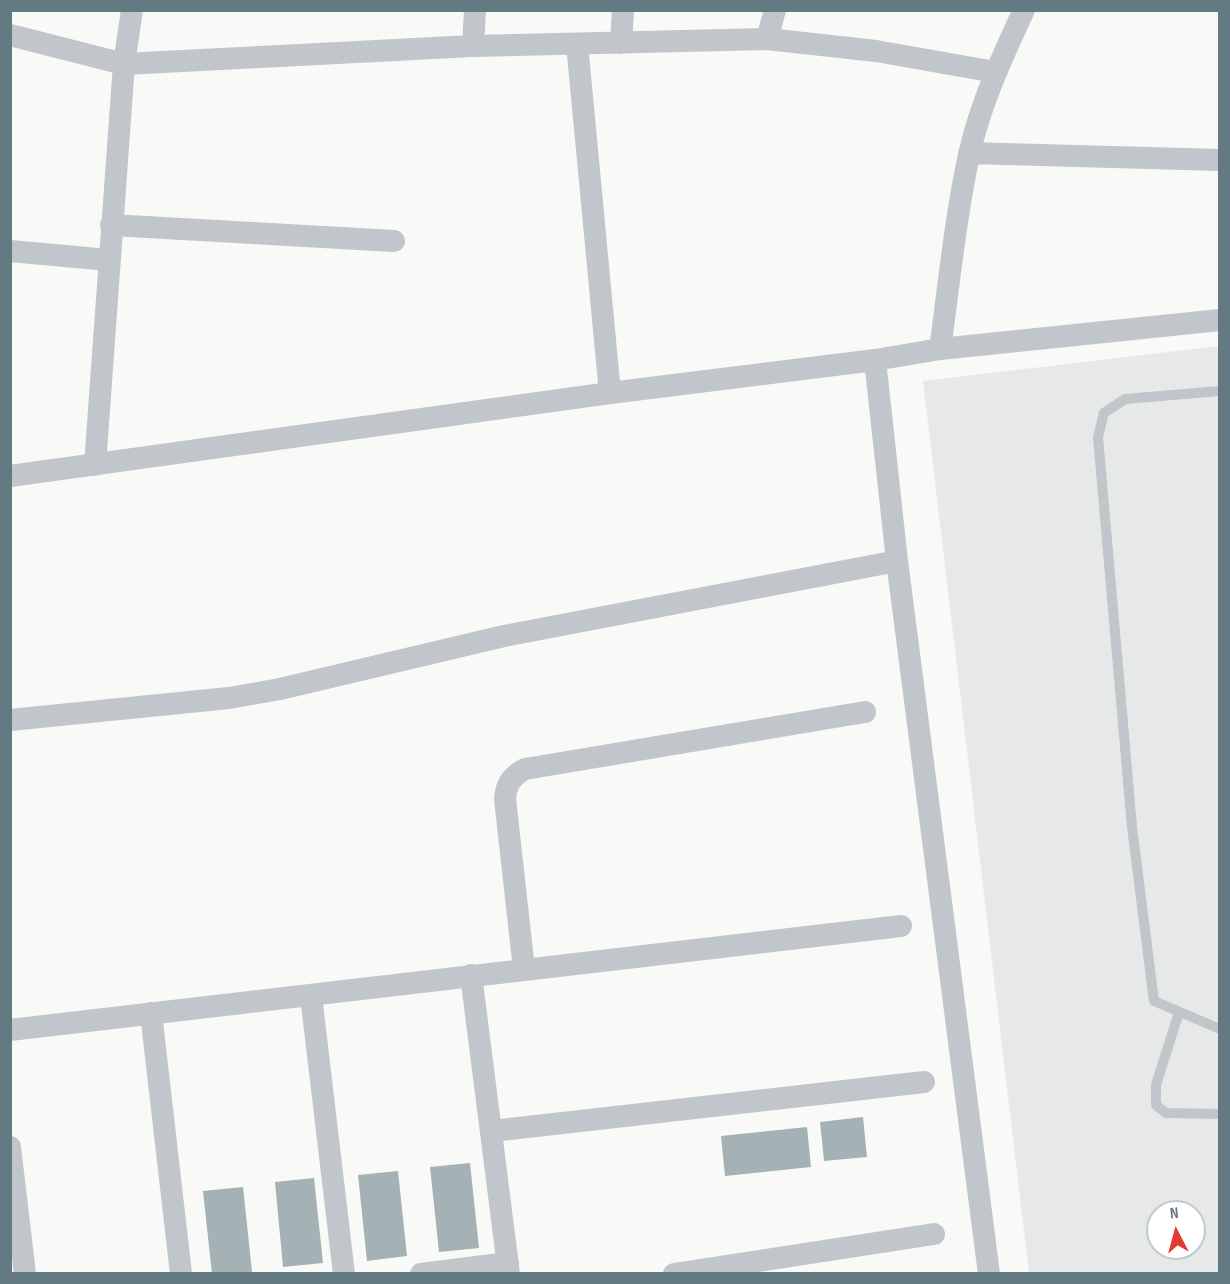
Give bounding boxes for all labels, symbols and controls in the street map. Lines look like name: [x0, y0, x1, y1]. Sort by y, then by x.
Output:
north arrow: [1146, 1200, 1206, 1260]
text: N: [1169, 1204, 1180, 1223]

